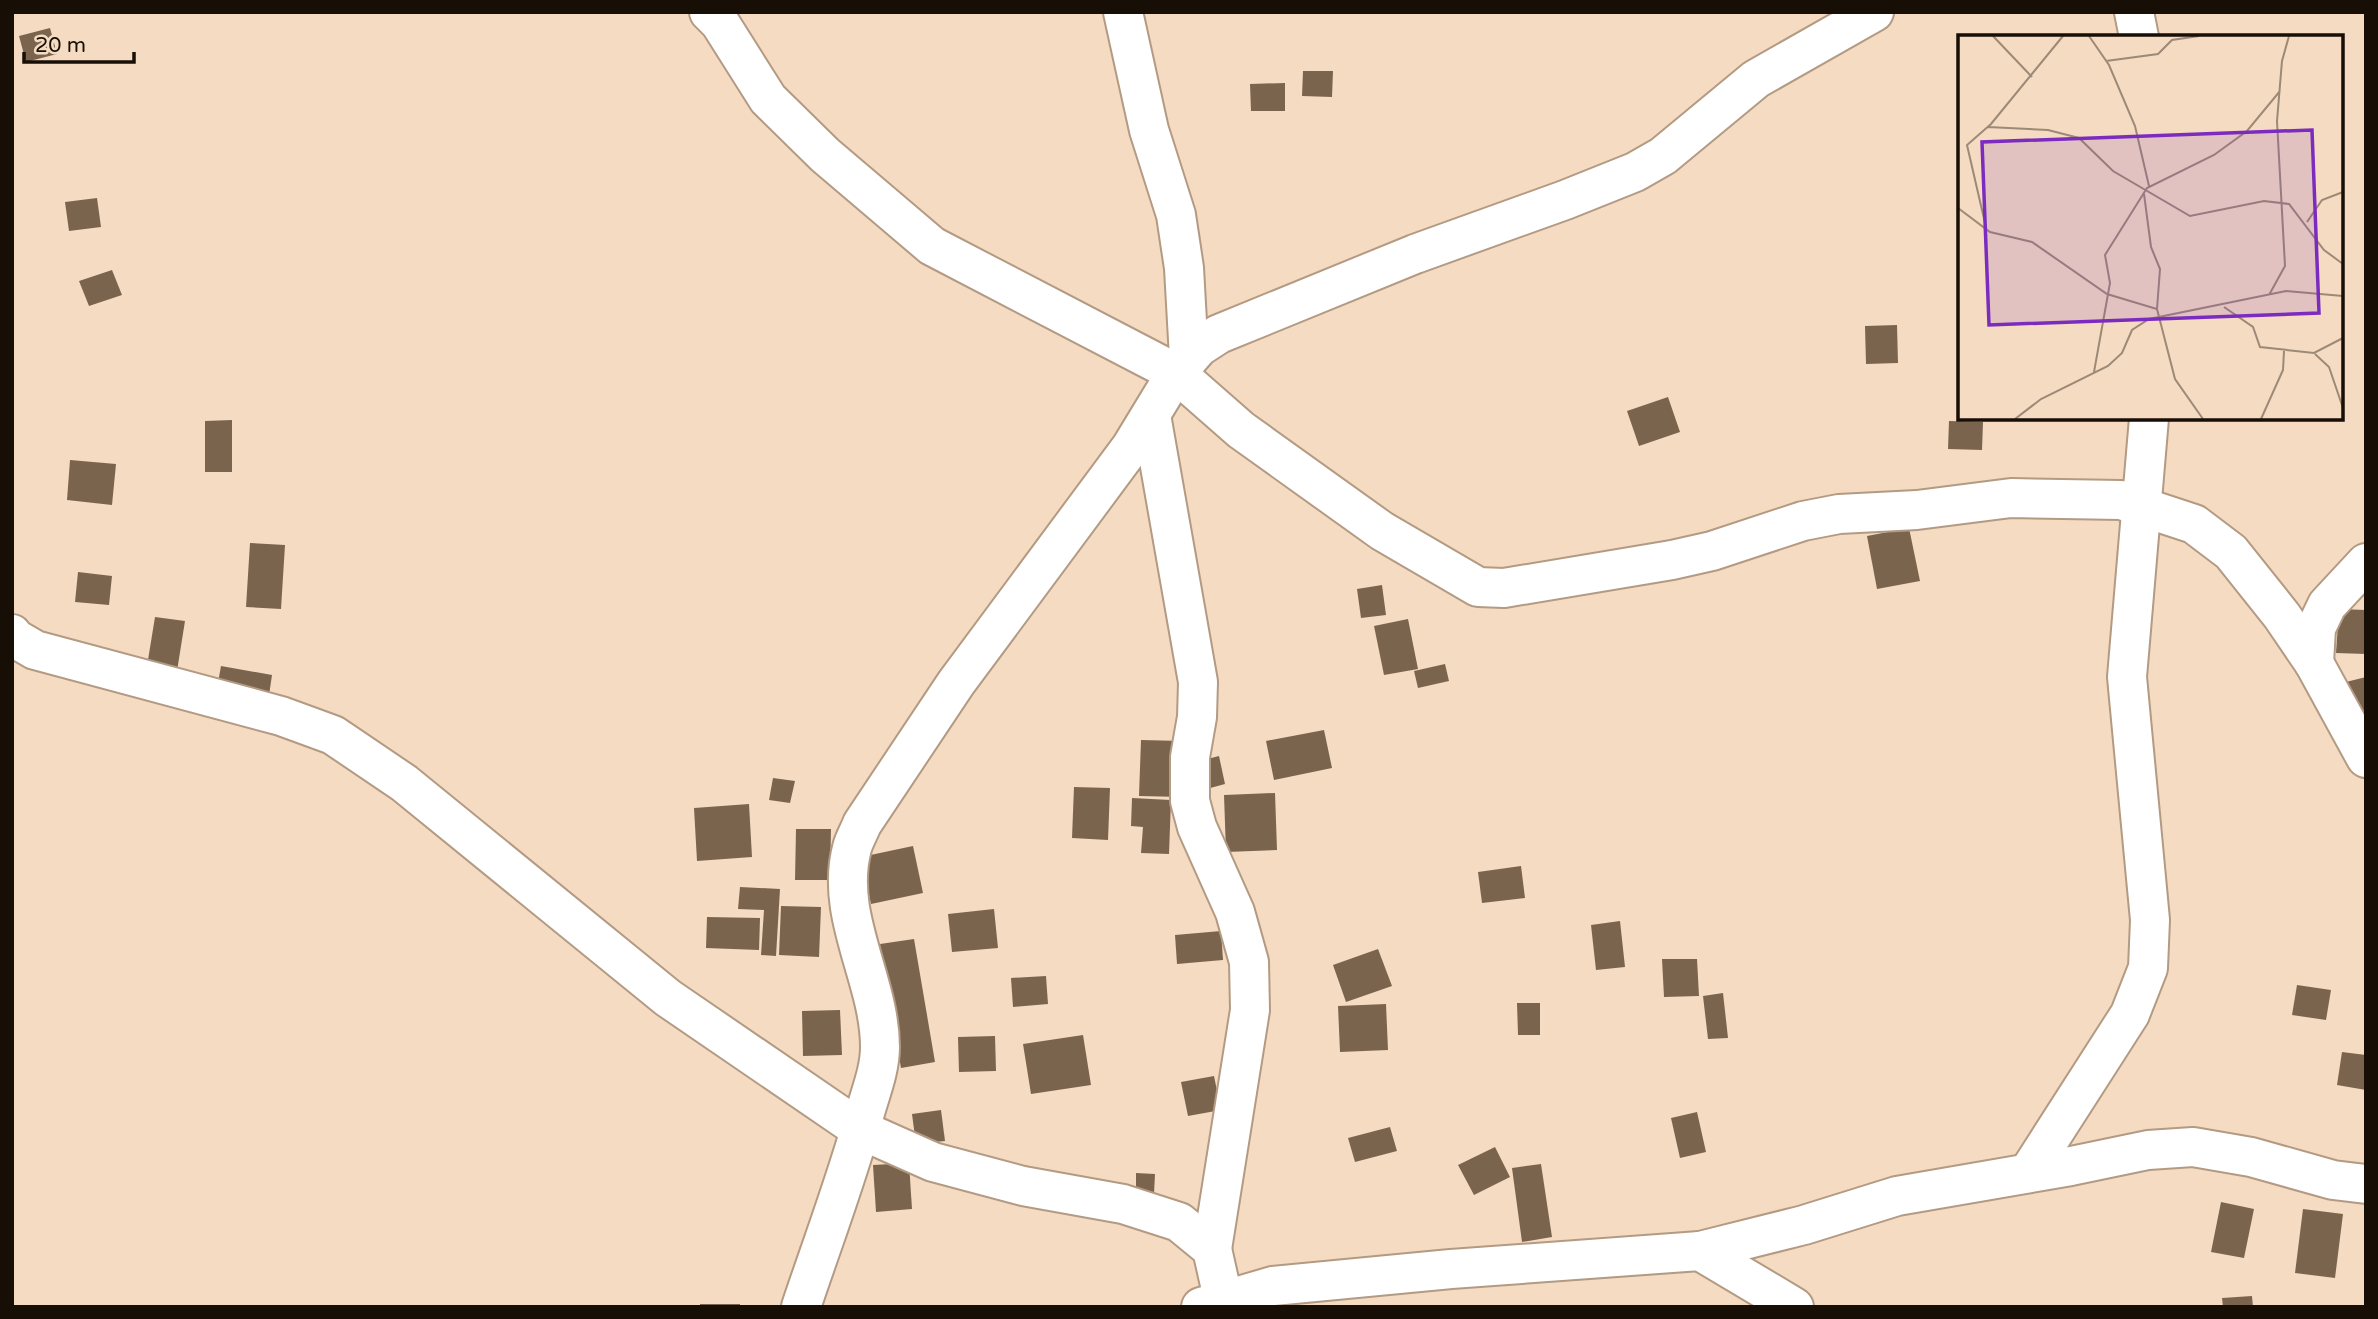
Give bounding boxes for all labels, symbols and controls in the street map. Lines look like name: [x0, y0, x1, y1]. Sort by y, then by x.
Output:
scale bar: [24, 21, 135, 65]
text: 20 m: [35, 33, 86, 58]
inset map: [1958, 35, 2343, 420]

